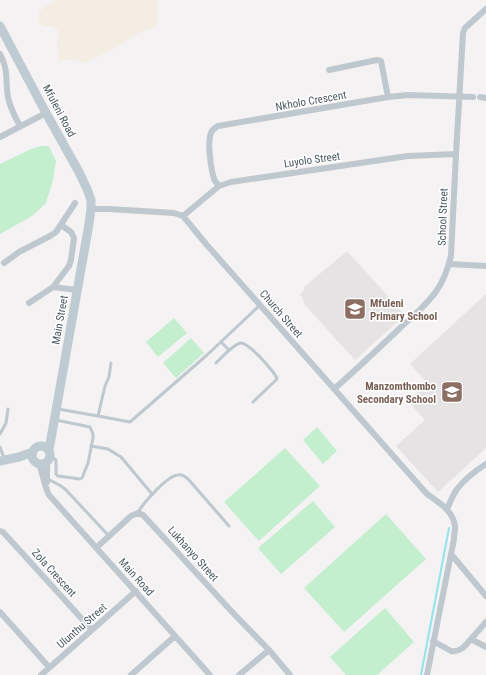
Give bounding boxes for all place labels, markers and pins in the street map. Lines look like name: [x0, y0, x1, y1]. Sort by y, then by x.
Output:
school or university icon: Mfuleni Primary School: [342, 296, 368, 322]
place label: Mfuleni Primary School: [370, 297, 438, 323]
school or university icon: Manzomthombo Secondary School: [439, 379, 465, 405]
place label: Manzomthombo Secondary School: [357, 380, 437, 406]

